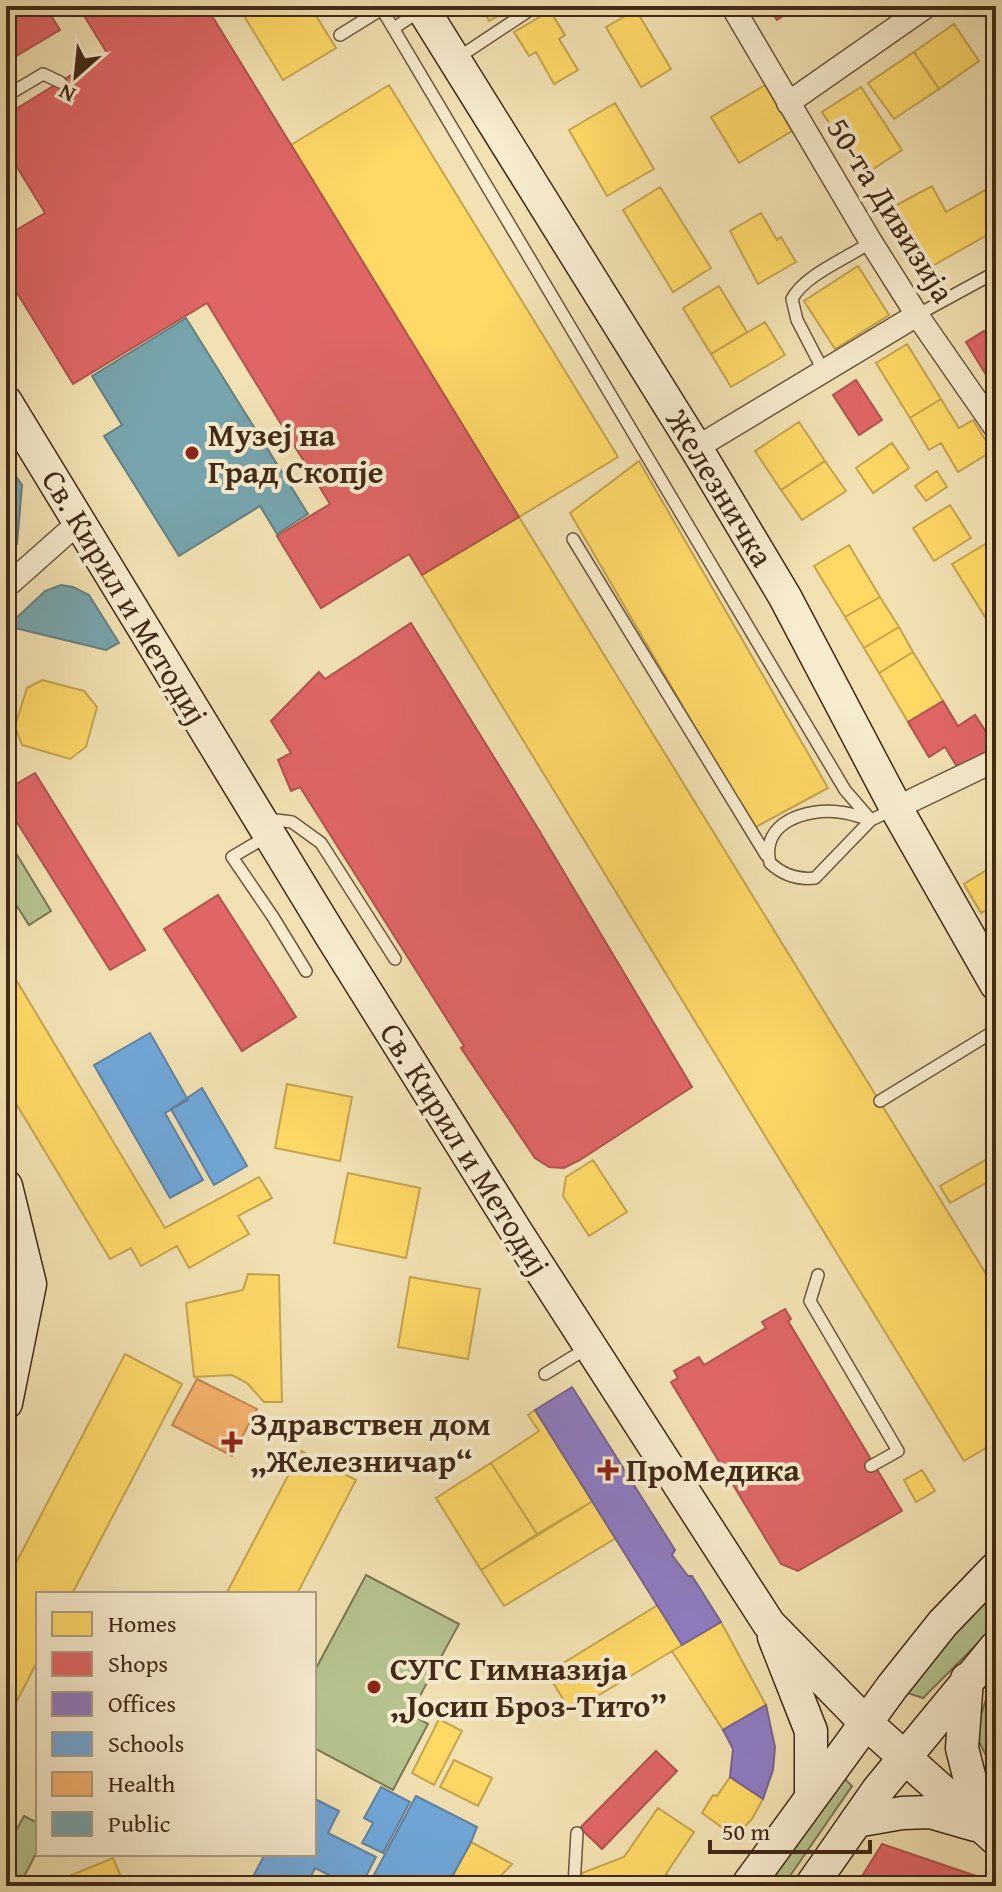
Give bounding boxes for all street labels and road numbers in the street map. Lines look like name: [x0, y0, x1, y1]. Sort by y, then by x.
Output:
street label: 50-та Дивизија: [816, 108, 968, 312]
street label: Железничка: [654, 399, 786, 576]
street label: Св. Кирил и Методиј: [30, 460, 220, 733]
street label: Св. Кирил и Методиј: [369, 1013, 562, 1284]

